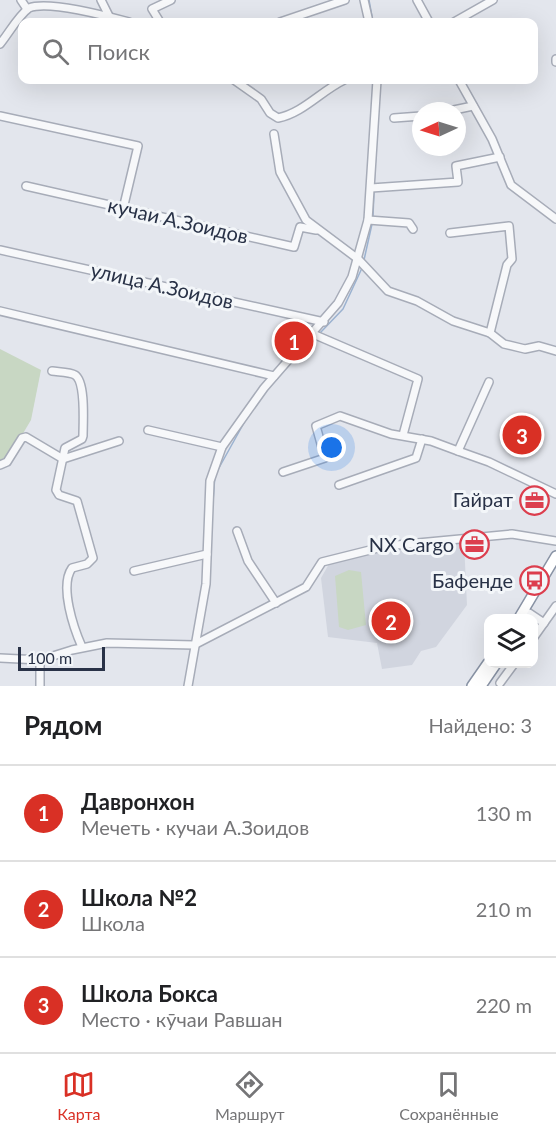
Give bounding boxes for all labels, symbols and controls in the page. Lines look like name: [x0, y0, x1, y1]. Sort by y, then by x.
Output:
search box: [18, 18, 538, 84]
icon: search: [39, 35, 72, 68]
text: Поиск: [87, 38, 150, 65]
north arrow: [412, 102, 466, 156]
street label: кучаи А.Зоидов: [106, 192, 251, 248]
street label: улица А.Зоидов: [89, 257, 236, 313]
pin: 1: [274, 318, 314, 364]
pin: 3: [502, 412, 542, 458]
your location: [317, 433, 346, 462]
office icon: Гайрат: [518, 484, 550, 516]
place label: Гайрат: [453, 487, 513, 511]
office icon: NX Cargo: [459, 529, 491, 561]
place label: NX Cargo: [369, 532, 454, 556]
bus stop icon: Бафенде: [518, 565, 550, 597]
place label: Бафенде: [432, 568, 513, 592]
pin: 2: [372, 598, 410, 644]
map controls: [484, 614, 538, 668]
button: layers: [484, 614, 538, 668]
scale bar: [18, 644, 105, 672]
text: 100 m: [27, 648, 72, 667]
text: Рядом: [24, 709, 102, 741]
text: Найдено: 3: [429, 713, 532, 737]
text: Давронхон: [81, 788, 195, 815]
text: 1: [38, 801, 49, 825]
text: 130 m: [476, 801, 532, 825]
text: Мечеть · кучаи А.Зоидов: [81, 815, 309, 839]
text: Школа №2: [81, 884, 197, 911]
text: 2: [38, 897, 49, 921]
text: 210 m: [476, 897, 532, 921]
text: Школа: [81, 911, 145, 935]
text: Школа Бокса: [81, 980, 218, 1007]
text: 3: [38, 993, 49, 1017]
text: 220 m: [476, 993, 532, 1017]
text: Место · кӯчаи Равшан: [81, 1007, 283, 1031]
tab: Карта: [57, 1068, 100, 1123]
tab: Маршрут: [215, 1068, 285, 1123]
tab: Сохранённые: [399, 1068, 499, 1123]

